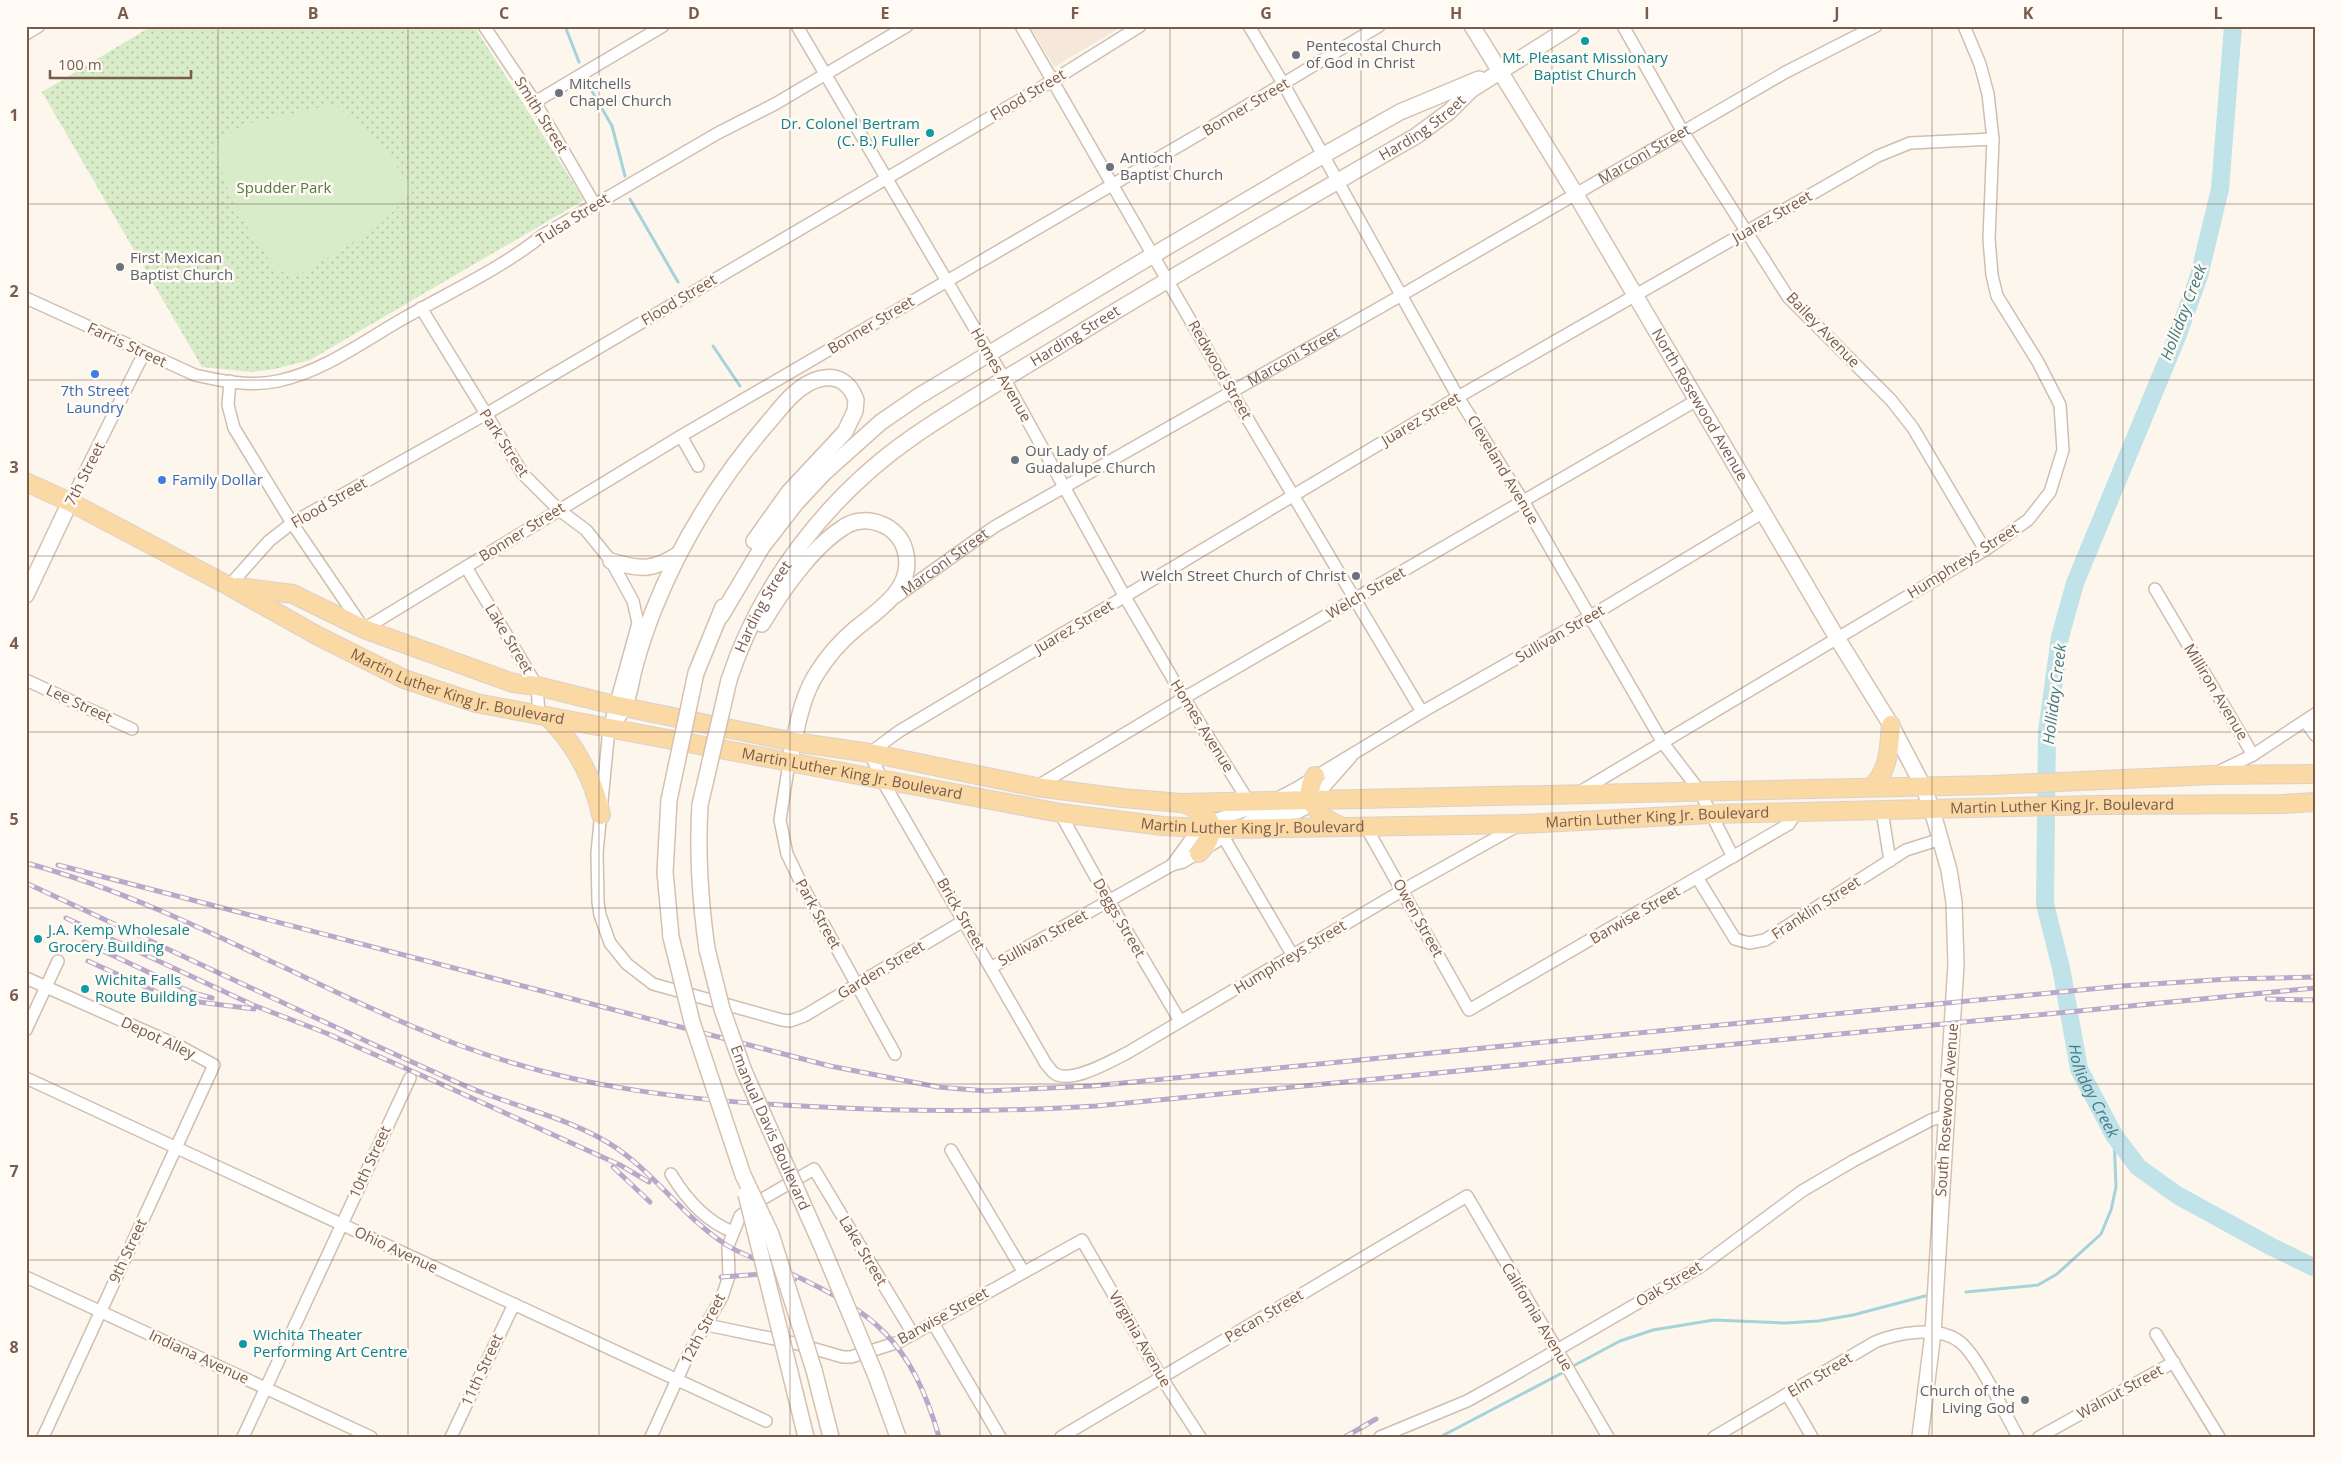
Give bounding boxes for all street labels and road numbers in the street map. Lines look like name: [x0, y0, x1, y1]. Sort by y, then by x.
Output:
street label: Flood Street: [986, 64, 1069, 124]
street label: Bonner Street: [1199, 72, 1292, 140]
street label: Smith Street: [511, 73, 573, 156]
street label: Harding Street: [1375, 90, 1469, 164]
street label: Marconi Street: [1594, 119, 1693, 188]
street label: Juarez Street: [1726, 185, 1815, 248]
street label: Tulsa Street: [532, 188, 613, 248]
street label: Flood Street: [637, 269, 720, 329]
street label: Bailey Avenue: [1783, 287, 1865, 371]
street label: Bonner Street: [824, 290, 917, 358]
street label: Harding Street: [1026, 300, 1123, 370]
street label: Redwood Street: [1184, 316, 1257, 423]
street label: Farris Street: [85, 317, 170, 371]
street label: Marconi Street: [1243, 322, 1343, 390]
street label: Homes Avenue: [967, 324, 1037, 425]
street label: North Rosewood Avenue: [1648, 324, 1753, 484]
street label: Juarez Street: [1375, 387, 1464, 451]
street label: Park Street: [475, 405, 534, 480]
street label: Cleveland Avenue: [1463, 411, 1544, 528]
street label: 7th Street: [60, 438, 109, 509]
street label: Flood Street: [287, 472, 370, 532]
street label: Bonner Street: [475, 497, 568, 565]
street label: Humphreys Street: [1903, 518, 2022, 602]
street label: Marconi Street: [896, 523, 992, 599]
street label: Harding Street: [729, 556, 795, 655]
street label: Welch Street: [1322, 561, 1409, 623]
street label: Juarez Street: [1028, 595, 1117, 659]
street label: Lake Street: [481, 600, 539, 677]
street label: Sullivan Street: [1511, 600, 1608, 667]
street label: Milliron Avenue: [2180, 640, 2254, 743]
street label: Martin Luther King Jr. Boulevard: [348, 643, 566, 728]
street label: Homes Avenue: [1166, 675, 1239, 776]
street label: Lee Street: [43, 679, 116, 727]
street label: Martin Luther King Jr. Boulevard: [740, 742, 964, 803]
street label: Martin Luther King Jr. Boulevard: [1950, 794, 2174, 817]
street label: Martin Luther King Jr. Boulevard: [1545, 802, 1769, 832]
street label: Martin Luther King Jr. Boulevard: [1140, 812, 1365, 838]
street label: Franklin Street: [1767, 871, 1864, 943]
street label: Brick Street: [933, 874, 991, 953]
street label: Deggs Street: [1089, 874, 1151, 961]
street label: Park Street: [791, 875, 846, 952]
street label: Owen Street: [1389, 875, 1449, 960]
street label: Barwise Street: [1586, 880, 1683, 948]
street label: Sullivan Street: [994, 904, 1091, 970]
street label: Humphreys Street: [1230, 915, 1349, 998]
street label: Garden Street: [833, 935, 928, 1003]
street label: Depot Alley: [118, 1011, 199, 1063]
street label: South Rosewood Avenue: [1930, 1023, 1962, 1197]
street label: Emanual Davis Boulevard: [727, 1042, 815, 1213]
street label: 10th Street: [344, 1122, 395, 1201]
street label: Lake Street: [835, 1212, 893, 1289]
street label: 9th Street: [103, 1215, 151, 1286]
street label: Ohio Avenue: [352, 1221, 441, 1277]
street label: Oak Street: [1632, 1256, 1705, 1311]
street label: California Avenue: [1498, 1259, 1578, 1374]
street label: Barwise Street: [894, 1282, 992, 1348]
street label: Pecan Street: [1221, 1284, 1306, 1346]
street label: Virginia Avenue: [1105, 1287, 1177, 1390]
street label: 12th Street: [675, 1290, 729, 1367]
street label: Indiana Avenue: [146, 1324, 253, 1388]
street label: 11th Street: [456, 1330, 507, 1409]
street label: Elm Street: [1784, 1347, 1855, 1401]
street label: Walnut Street: [2073, 1359, 2166, 1423]

